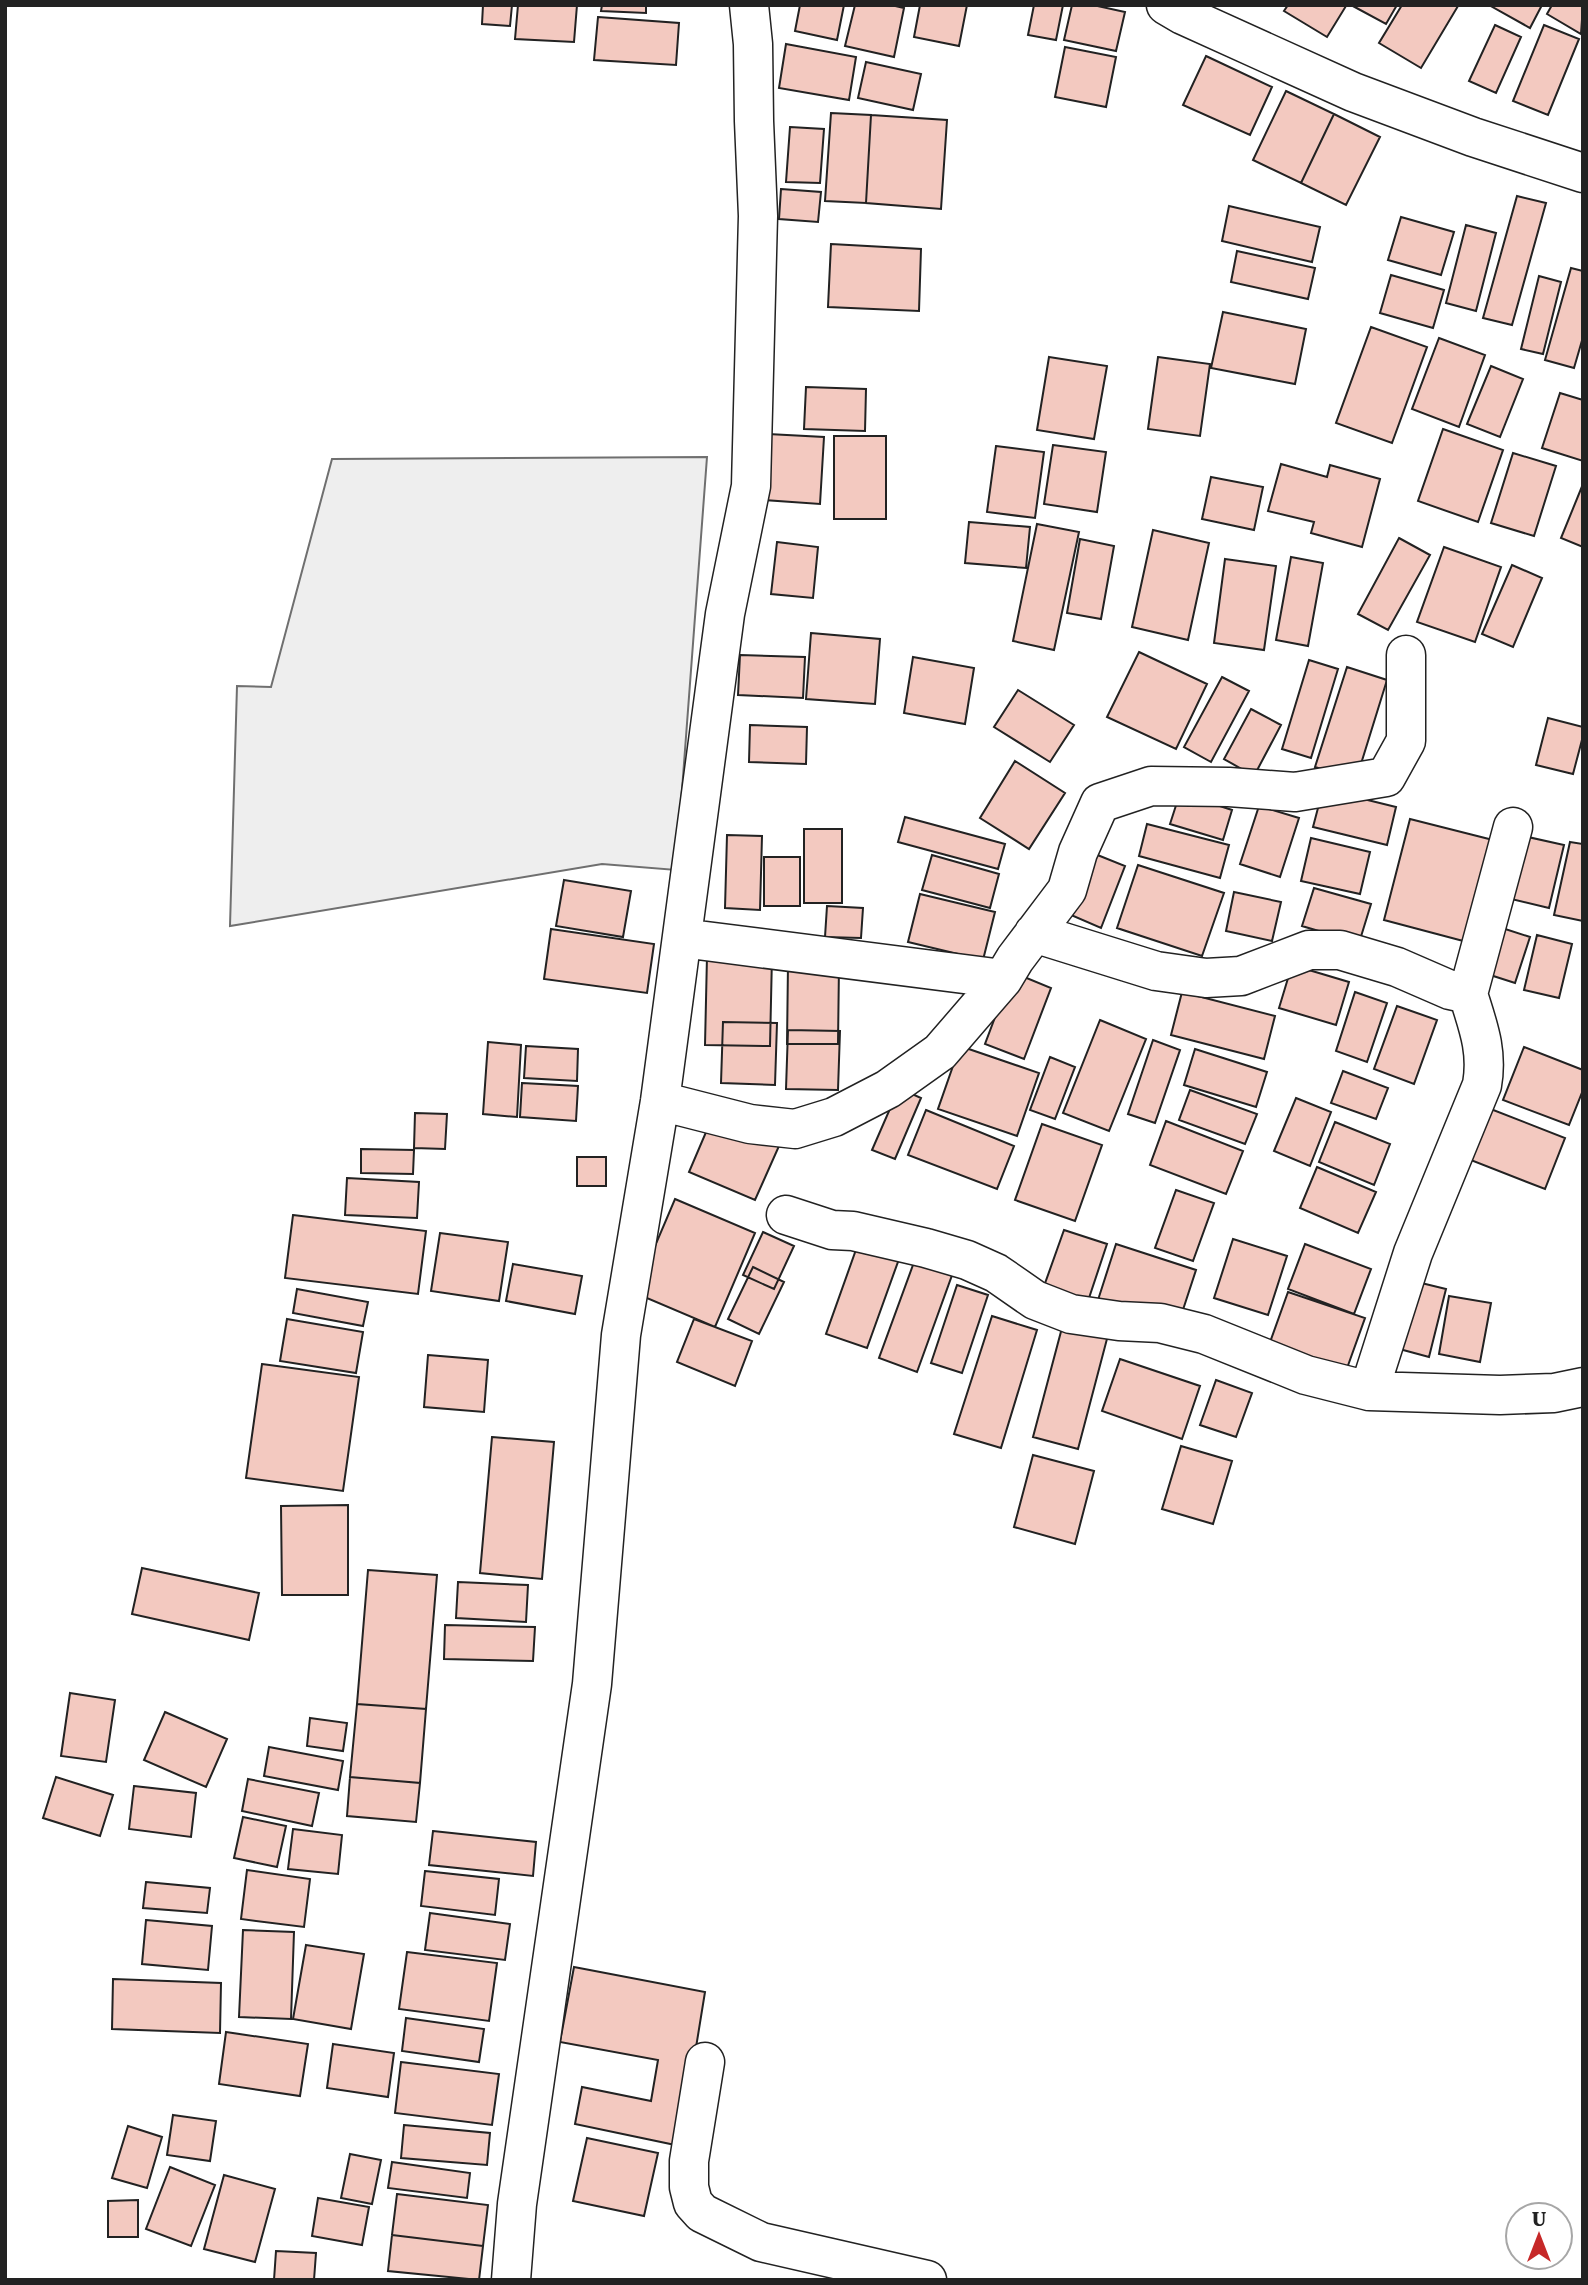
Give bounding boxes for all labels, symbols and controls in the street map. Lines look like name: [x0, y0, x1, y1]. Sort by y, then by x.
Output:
north arrow: [1504, 2201, 1574, 2271]
text: U: [1532, 2208, 1547, 2231]

